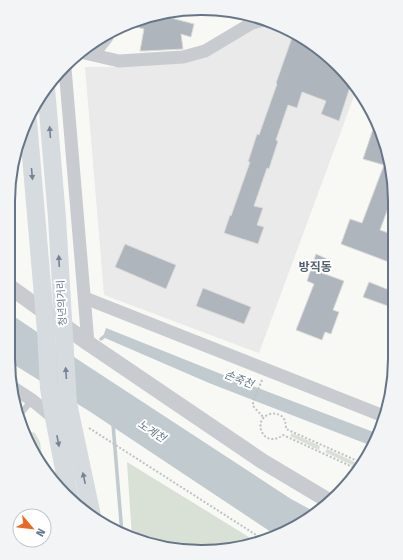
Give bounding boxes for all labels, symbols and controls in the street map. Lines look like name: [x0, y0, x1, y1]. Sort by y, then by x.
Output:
one-way arrow: [46, 126, 53, 138]
one-way arrow: [29, 168, 36, 180]
one-way arrow: [56, 254, 62, 267]
district label: 방직동: [298, 260, 332, 274]
street label: 청년의거리: [55, 280, 69, 326]
one-way arrow: [62, 367, 69, 379]
water label: 손죽천: [222, 368, 257, 392]
water label: 노계천: [135, 418, 170, 446]
one-way arrow: [56, 435, 62, 447]
one-way arrow: [80, 472, 86, 484]
north arrow: [12, 508, 52, 548]
text: N: [33, 526, 48, 539]

